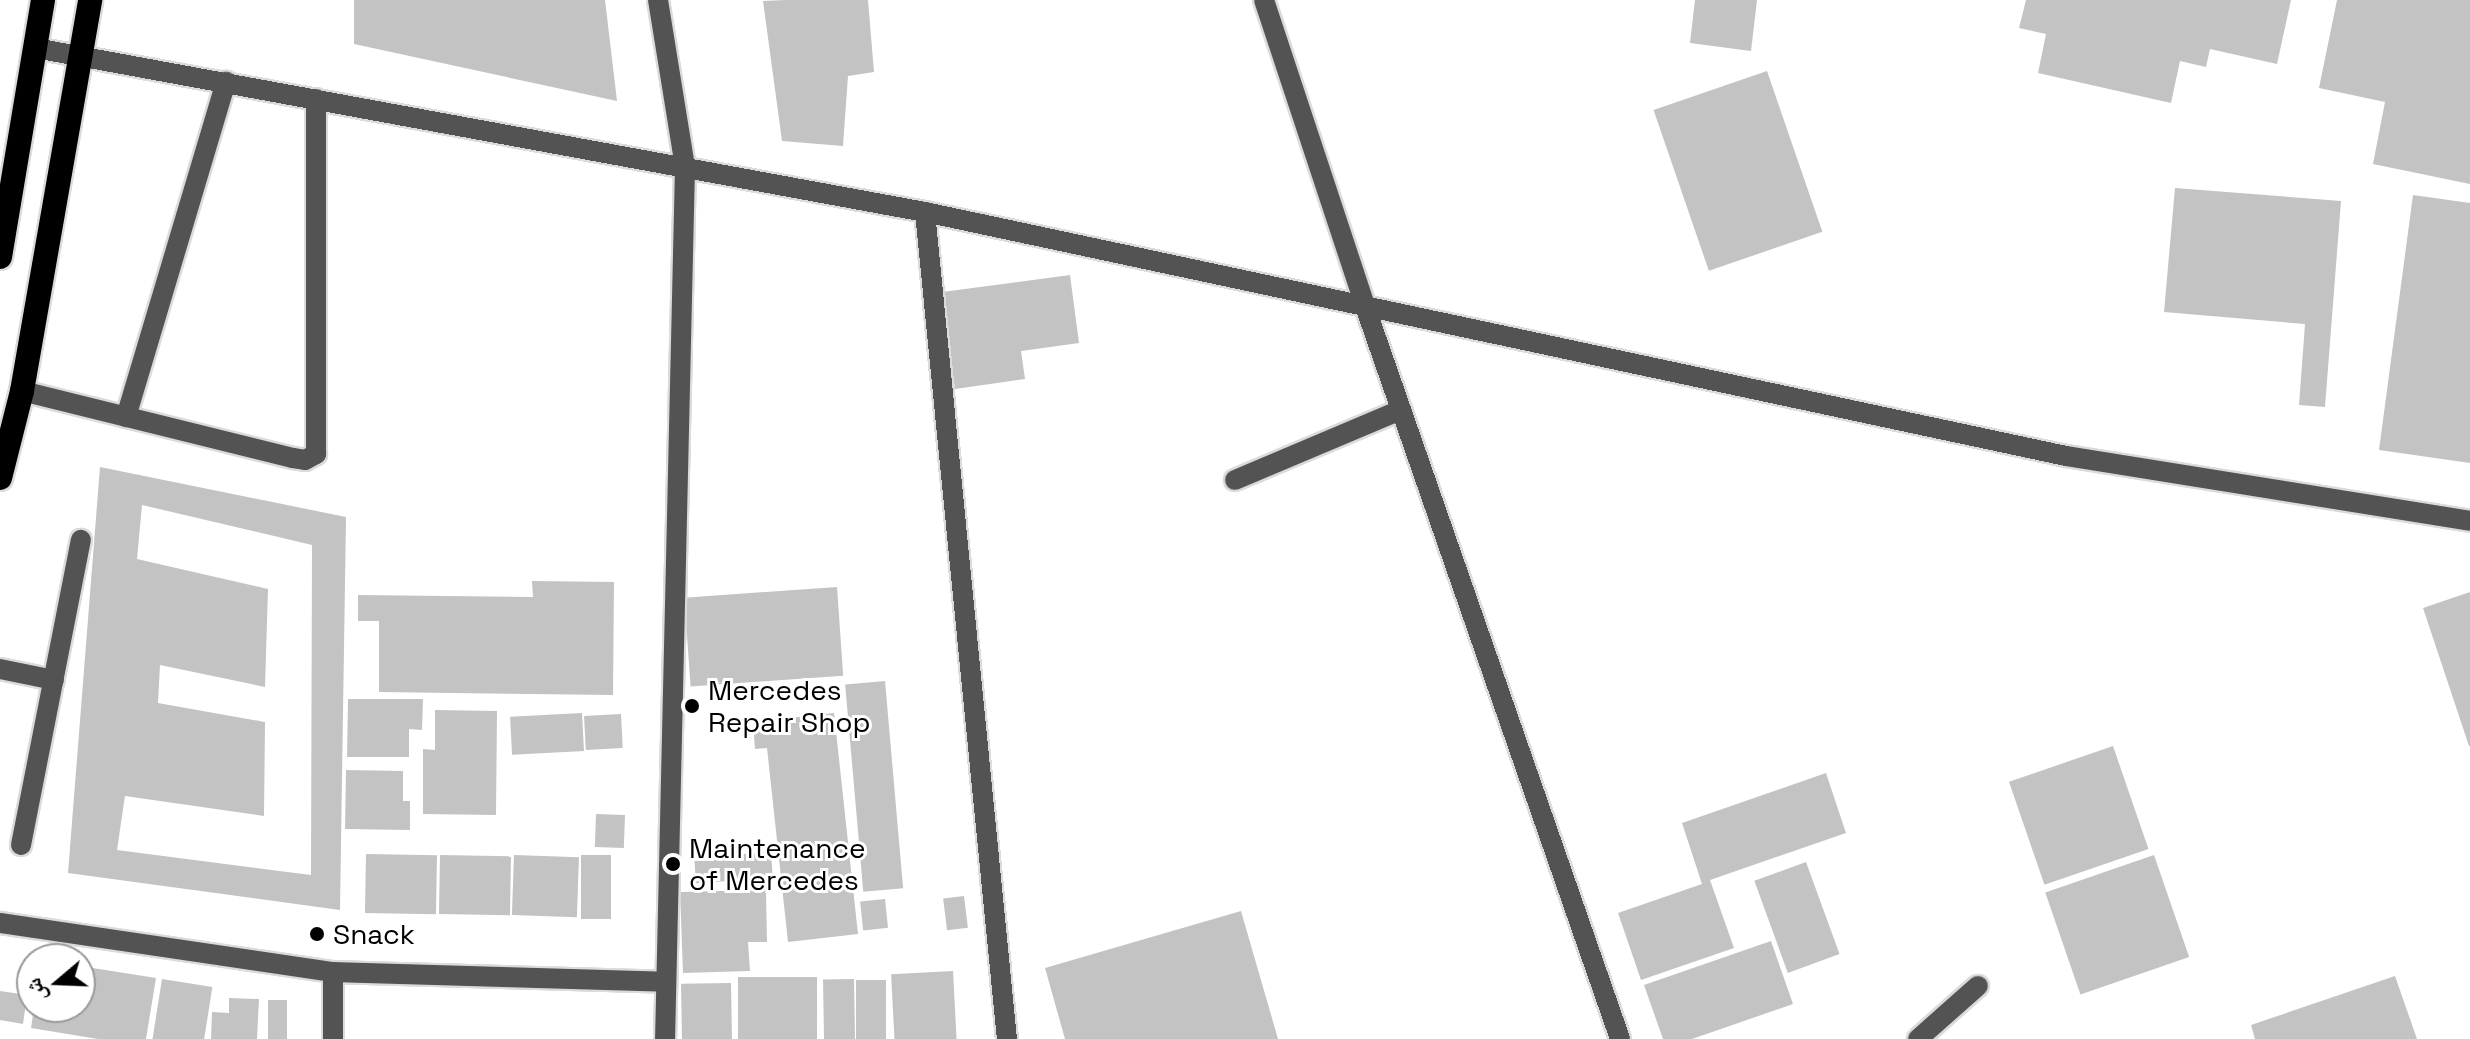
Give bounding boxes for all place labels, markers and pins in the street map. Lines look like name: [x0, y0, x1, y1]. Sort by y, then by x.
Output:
place label: Mercedes Repair Shop: [708, 673, 871, 739]
marker: Mercedes Repair Shop: [683, 697, 701, 715]
place label: Maintenance of Mercedes: [689, 831, 866, 897]
marker: Maintenance of Mercedes: [664, 855, 682, 873]
place label: Snack: [333, 917, 415, 951]
marker: Snack: [308, 925, 326, 943]

